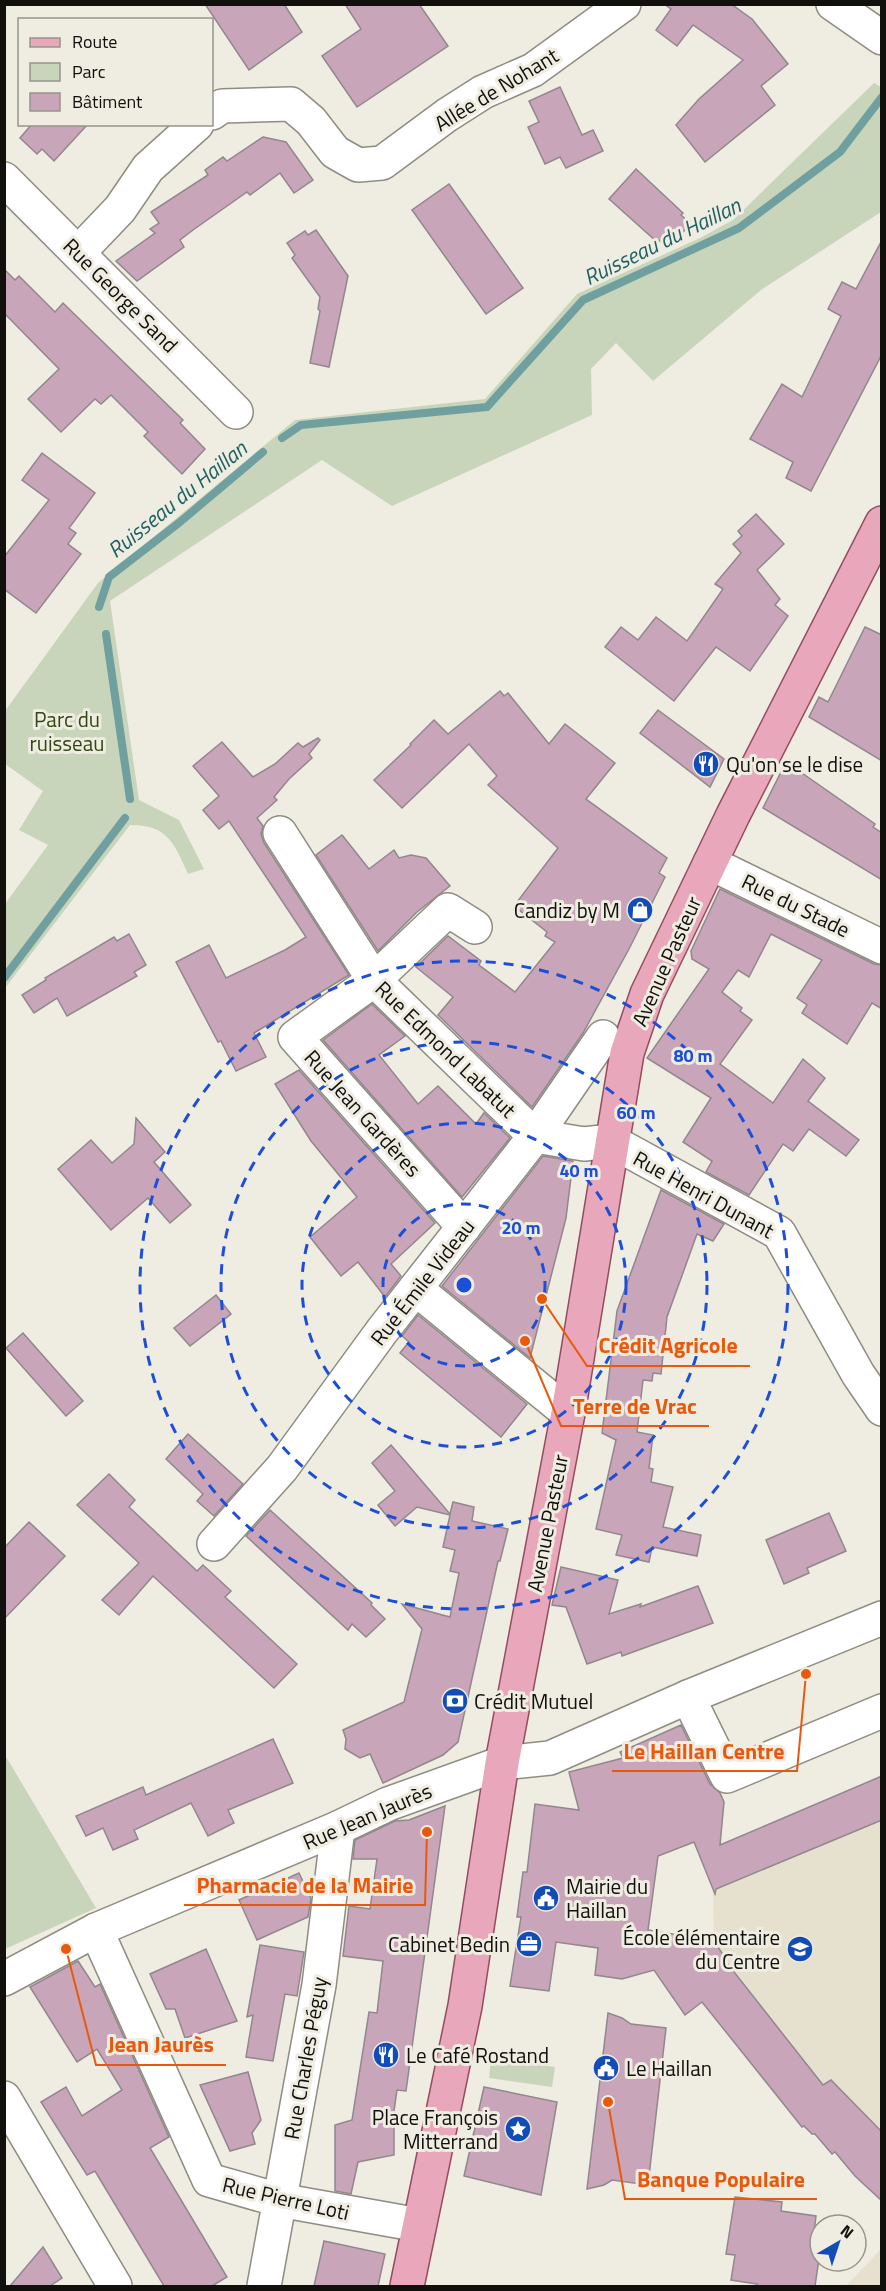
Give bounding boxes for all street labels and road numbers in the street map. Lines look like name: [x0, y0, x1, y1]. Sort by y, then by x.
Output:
street label: Allée de Nohant: [428, 39, 565, 139]
street label: Rue George Sand: [56, 230, 186, 360]
street label: Rue du Stade: [736, 865, 856, 945]
street label: Avenue Pasteur: [623, 891, 709, 1031]
street label: Rue Edmond Labatut: [368, 973, 524, 1125]
street label: Rue Jean Gardères: [297, 1042, 429, 1184]
street label: Rue Henri Dunant: [628, 1142, 781, 1246]
street label: Rue Émile Videau: [362, 1212, 482, 1352]
street label: Avenue Pasteur: [518, 1452, 576, 1594]
street label: Rue Jean Jaurès: [298, 1774, 436, 1858]
street label: Rue Charles Péguy: [275, 1974, 335, 2142]
street label: Rue Pierre Loti: [219, 2168, 353, 2228]

